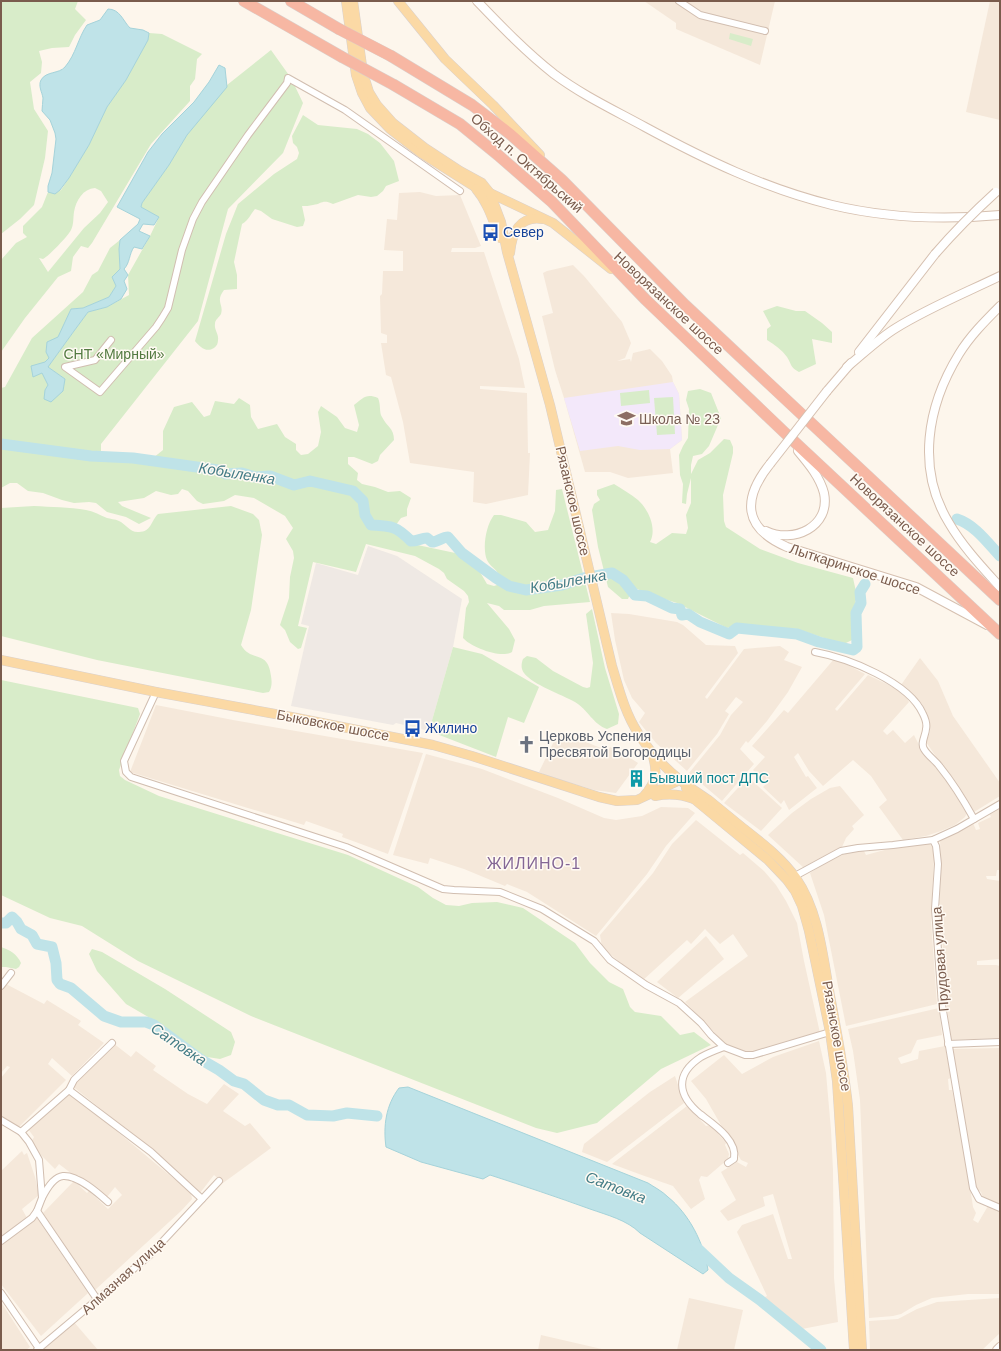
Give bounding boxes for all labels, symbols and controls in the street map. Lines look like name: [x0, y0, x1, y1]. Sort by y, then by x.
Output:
street label: Обход п. Октябрьский: [468, 110, 586, 216]
bus stop icon: Север: [480, 222, 500, 242]
place label: Север: [503, 224, 544, 240]
street label: Новорязанское шоссе: [611, 248, 727, 358]
park label: СНТ «Мирный»: [63, 346, 165, 362]
school or university icon: Школа № 23: [616, 409, 636, 429]
place label: Школа № 23: [639, 411, 720, 427]
street label: Рязанское шоссе: [553, 445, 593, 558]
water label: Кобыленка: [198, 459, 276, 487]
street label: Новорязанское шоссе: [847, 470, 963, 580]
street label: Лыткаринское шоссе: [787, 540, 923, 598]
water label: Кобыленка: [529, 566, 607, 596]
street label: Быковское шоссе: [275, 706, 391, 744]
bus stop icon: Жилино: [402, 718, 422, 738]
place label: Жилино: [425, 720, 477, 736]
place label: Церковь Успения Пресвятой Богородицы: [539, 728, 691, 760]
church icon: Церковь Успения Пресвятой Богородицы: [516, 734, 536, 754]
building icon: Бывший пост ДПС: [626, 768, 646, 788]
place label: Бывший пост ДПС: [649, 770, 769, 786]
district label: ЖИЛИНО-1: [487, 855, 581, 872]
street label: Прудовая улица: [928, 906, 952, 1012]
street label: Рязанское шоссе: [819, 979, 855, 1093]
water label: Сатовка: [148, 1019, 210, 1069]
water label: Сатовка: [583, 1168, 649, 1206]
street label: Алмазная улица: [78, 1234, 168, 1318]

